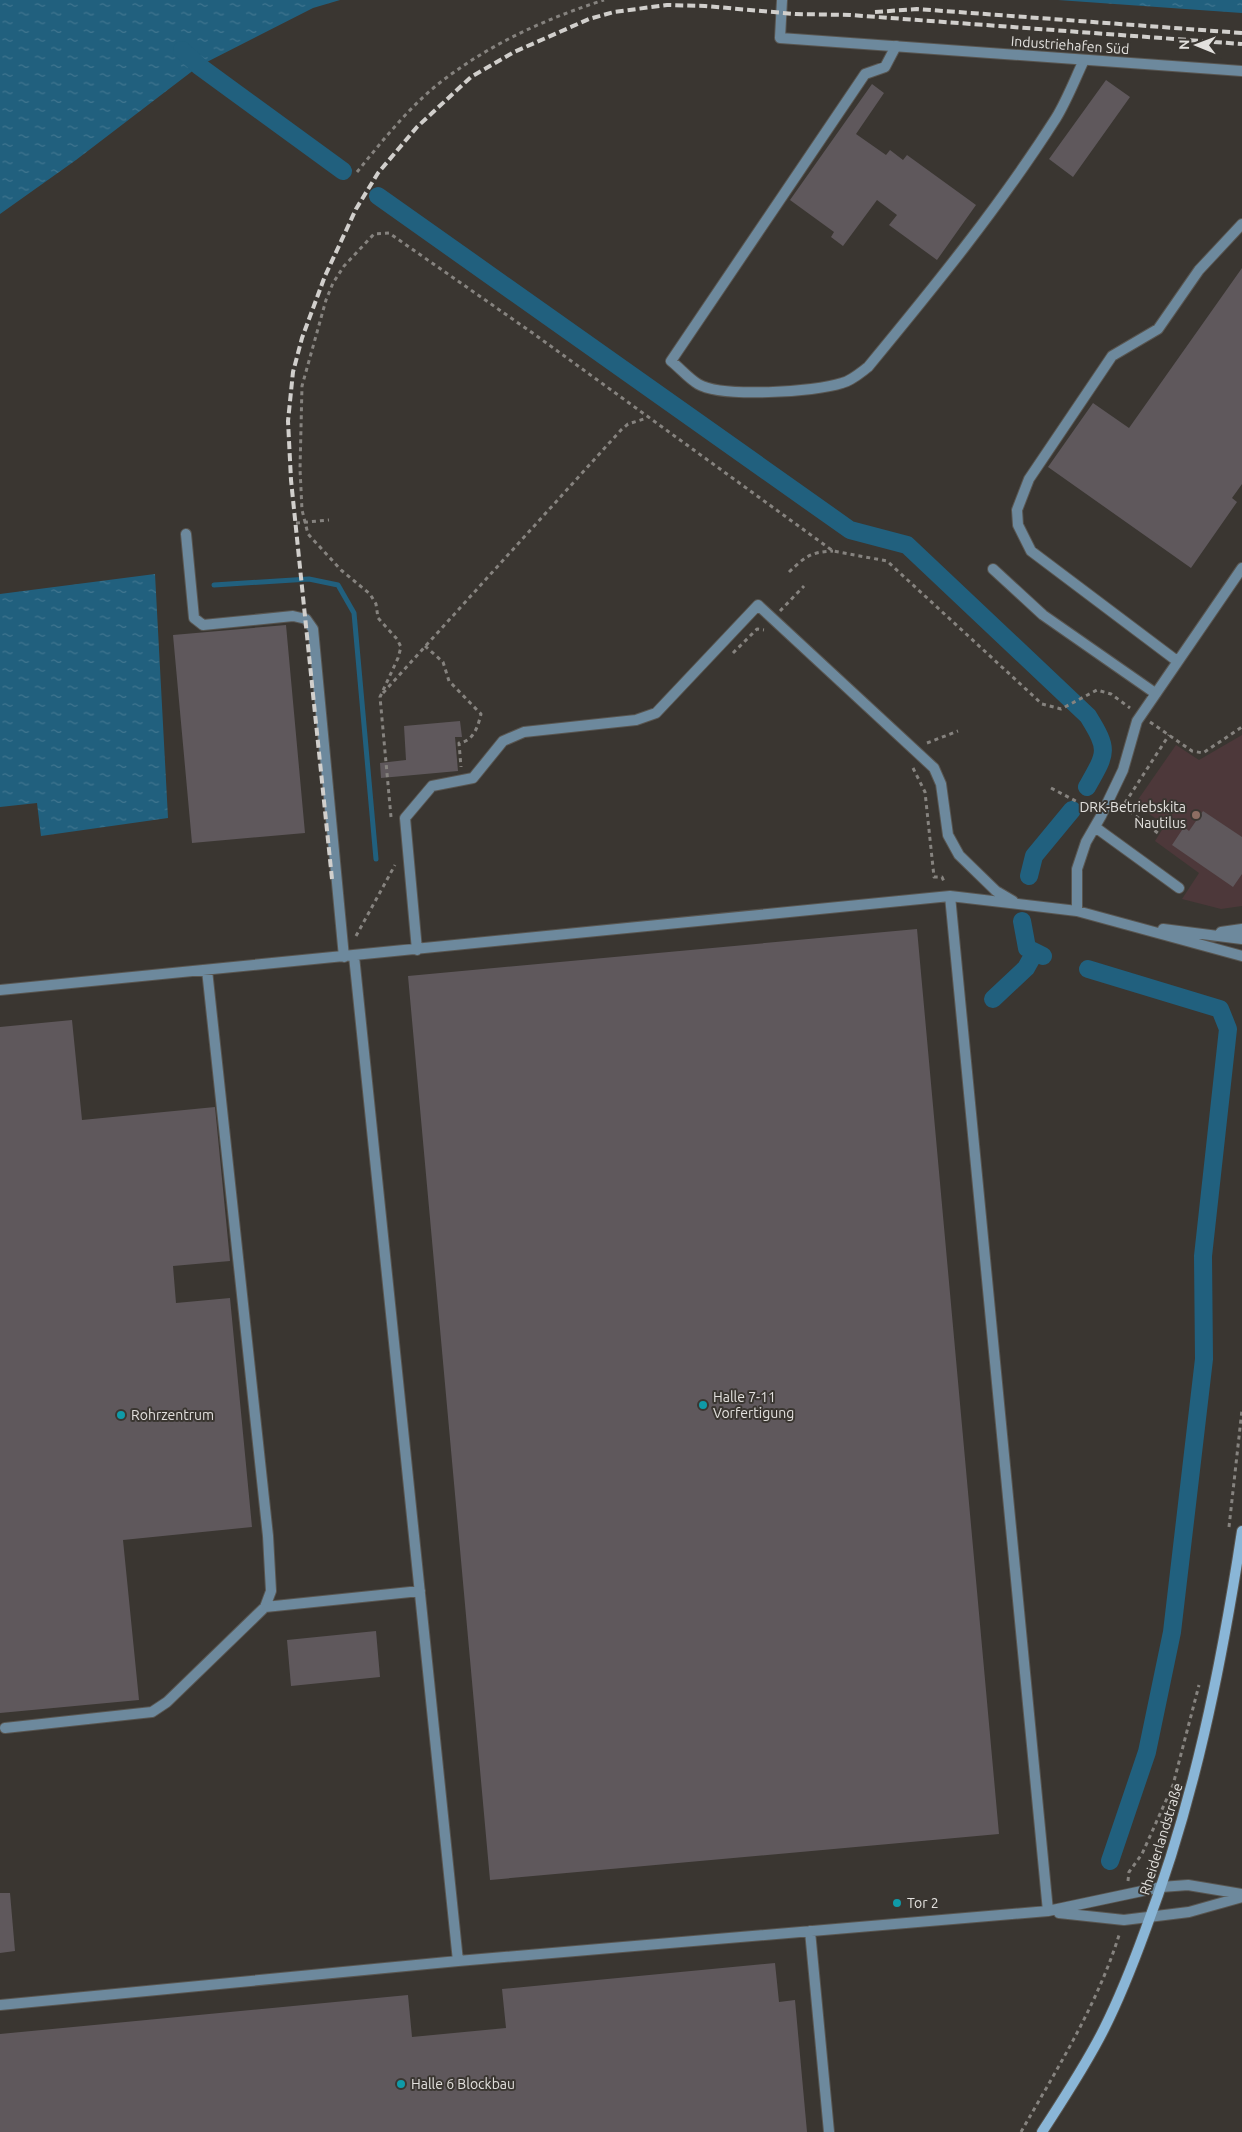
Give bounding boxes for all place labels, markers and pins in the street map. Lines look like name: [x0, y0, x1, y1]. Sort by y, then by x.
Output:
place label: DRK-Betriebskita Nautilus: [1079, 799, 1186, 831]
marker: DRK-Betriebskita Nautilus: [1190, 809, 1202, 821]
place label: Halle 7-11 Vorfertigung: [713, 1389, 794, 1421]
marker: Halle 7-11 Vorfertigung: [697, 1399, 709, 1411]
place label: Rohrzentrum: [131, 1407, 214, 1423]
marker: Rohrzentrum: [115, 1409, 127, 1421]
place label: Tor 2: [907, 1895, 939, 1911]
marker: Tor 2: [891, 1897, 903, 1909]
place label: Halle 6 Blockbau: [411, 2076, 515, 2092]
marker: Halle 6 Blockbau: [395, 2078, 407, 2090]

